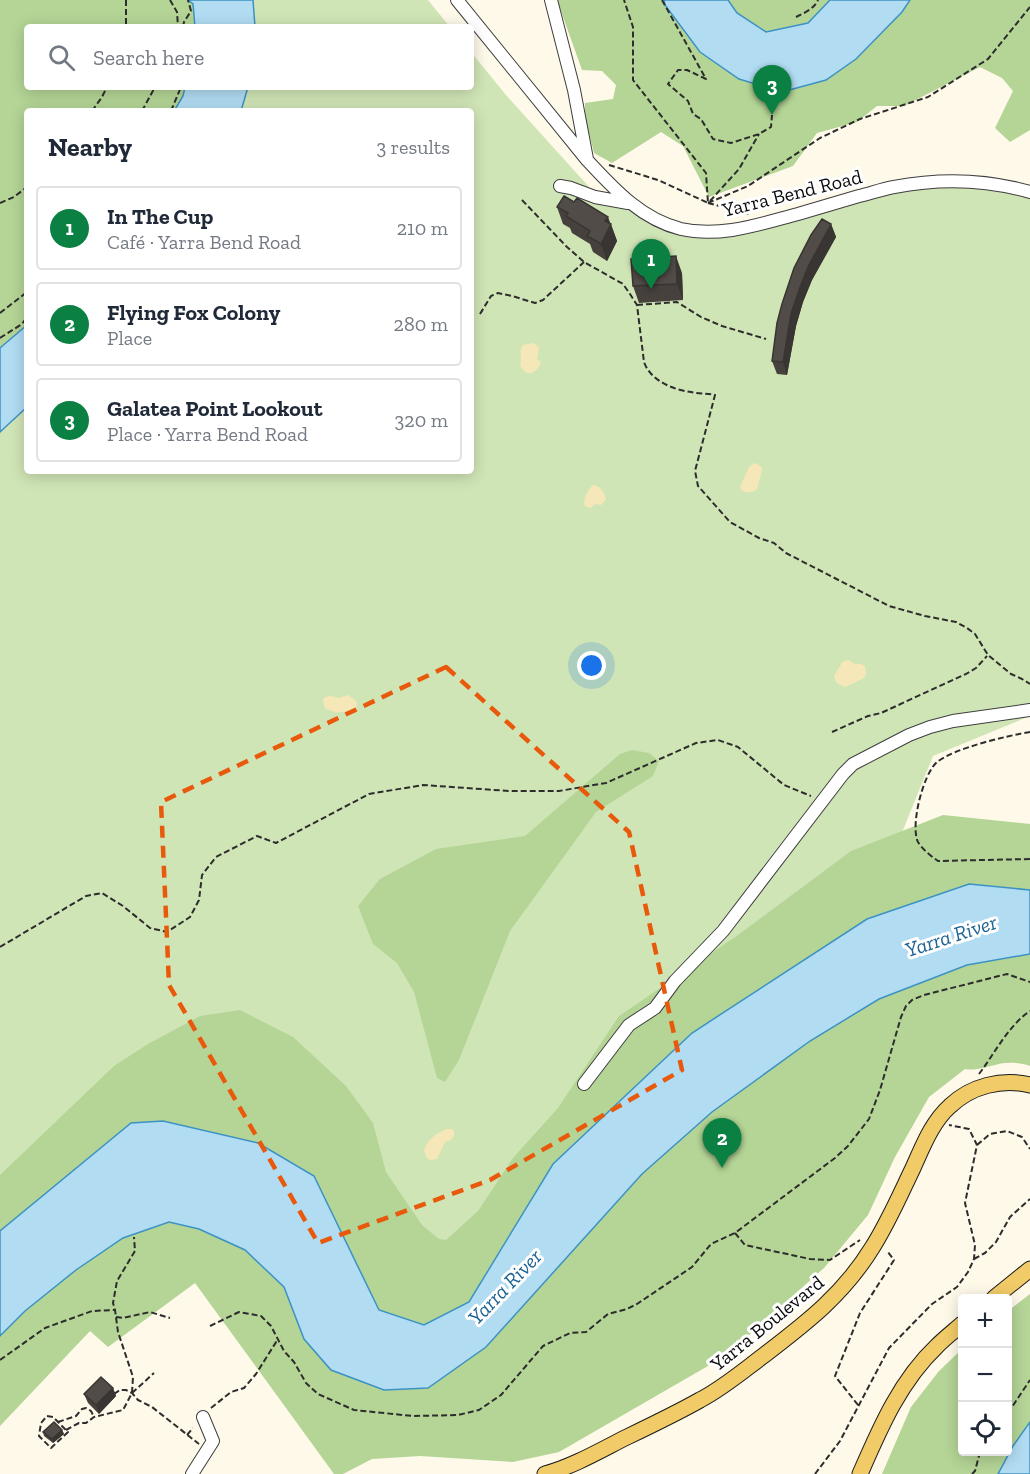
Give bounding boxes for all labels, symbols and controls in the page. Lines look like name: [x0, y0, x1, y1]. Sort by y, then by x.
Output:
search box: [24, 24, 474, 90]
icon: search: [45, 41, 78, 74]
text: Search here: [93, 44, 204, 71]
pin: 3: [752, 66, 792, 115]
text: Nearby: [48, 131, 132, 163]
text: 3 results: [376, 135, 450, 159]
street label: Yarra Bend Road: [719, 164, 864, 222]
text: In The Cup: [107, 203, 213, 230]
text: 1: [65, 216, 74, 240]
text: 210 m: [397, 216, 448, 240]
text: Café · Yarra Bend Road: [107, 230, 301, 254]
pin: 1: [632, 240, 670, 289]
text: Flying Fox Colony: [107, 299, 280, 326]
text: 2: [64, 312, 75, 336]
text: 280 m: [394, 312, 448, 336]
text: Place: [107, 326, 152, 350]
text: Galatea Point Lookout: [107, 395, 322, 422]
text: 3: [64, 408, 75, 432]
text: 320 m: [395, 408, 448, 432]
text: Place · Yarra Bend Road: [107, 422, 308, 446]
your location: [577, 651, 606, 680]
water label: Yarra River: [902, 909, 1001, 962]
pin: 2: [702, 1118, 742, 1168]
water label: Yarra River: [463, 1243, 547, 1330]
street label: Yarra Boulevard: [705, 1270, 828, 1377]
map controls: [958, 1294, 1012, 1456]
button: +: [958, 1294, 1012, 1348]
button: −: [958, 1348, 1012, 1402]
button: locate: [958, 1402, 1012, 1456]

